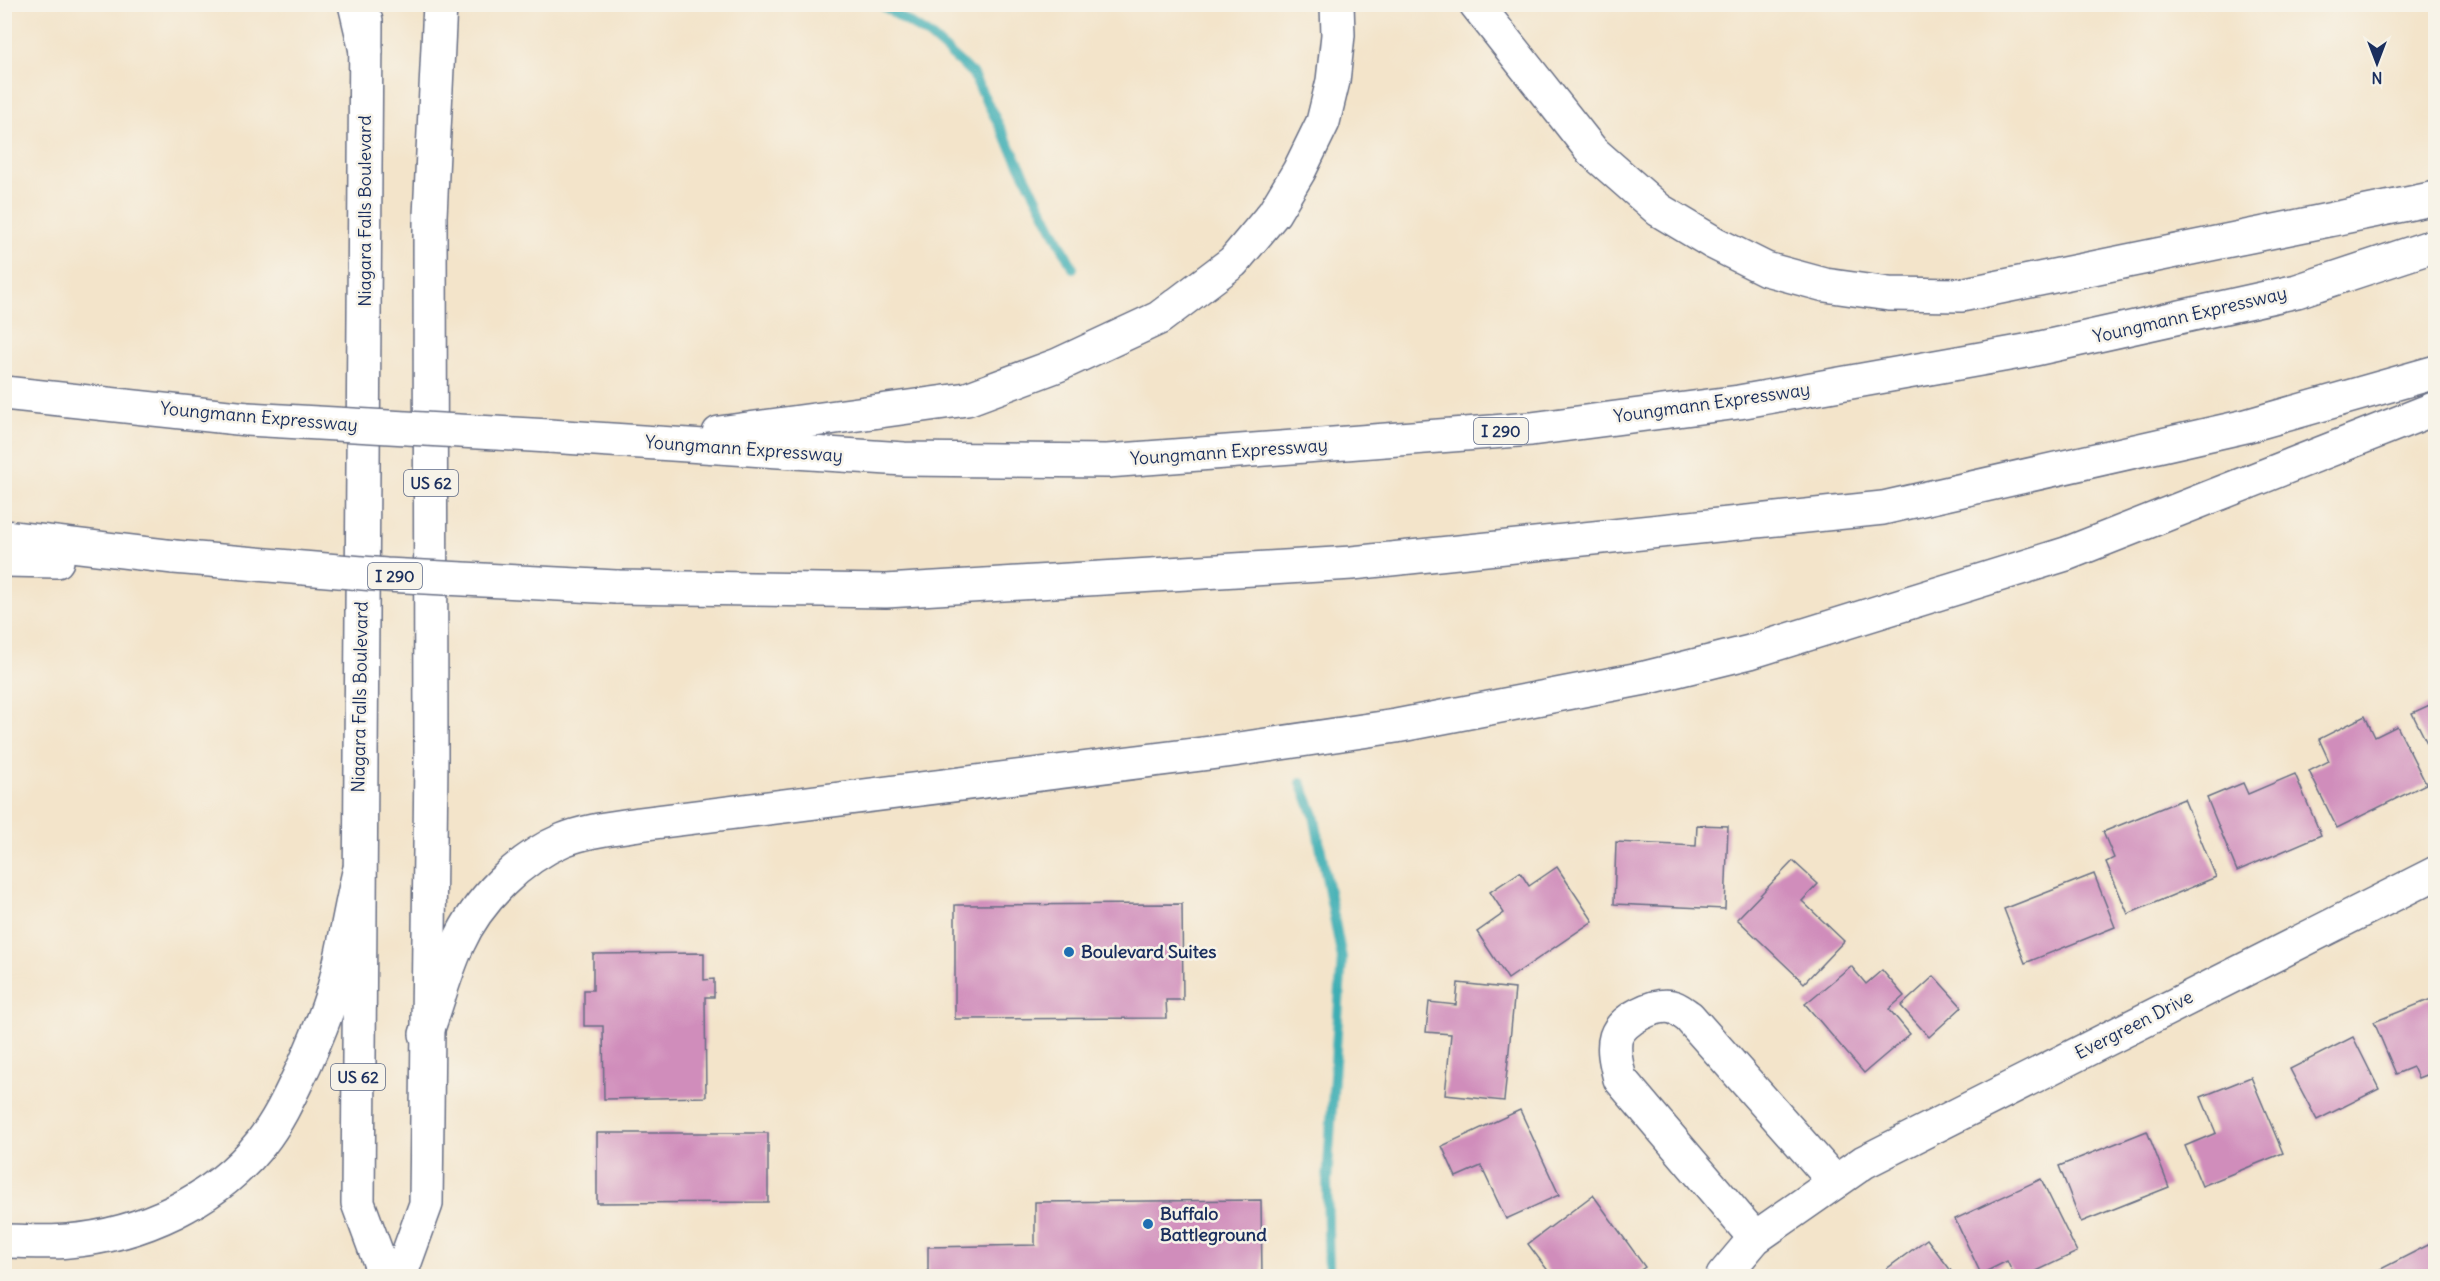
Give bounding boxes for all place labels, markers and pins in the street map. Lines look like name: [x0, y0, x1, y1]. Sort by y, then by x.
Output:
place label: Boulevard Suites: [1081, 940, 1216, 963]
marker: Boulevard Suites: [1062, 945, 1076, 959]
place label: Buffalo Battleground: [1160, 1202, 1267, 1246]
marker: Buffalo Battleground: [1141, 1217, 1155, 1231]

